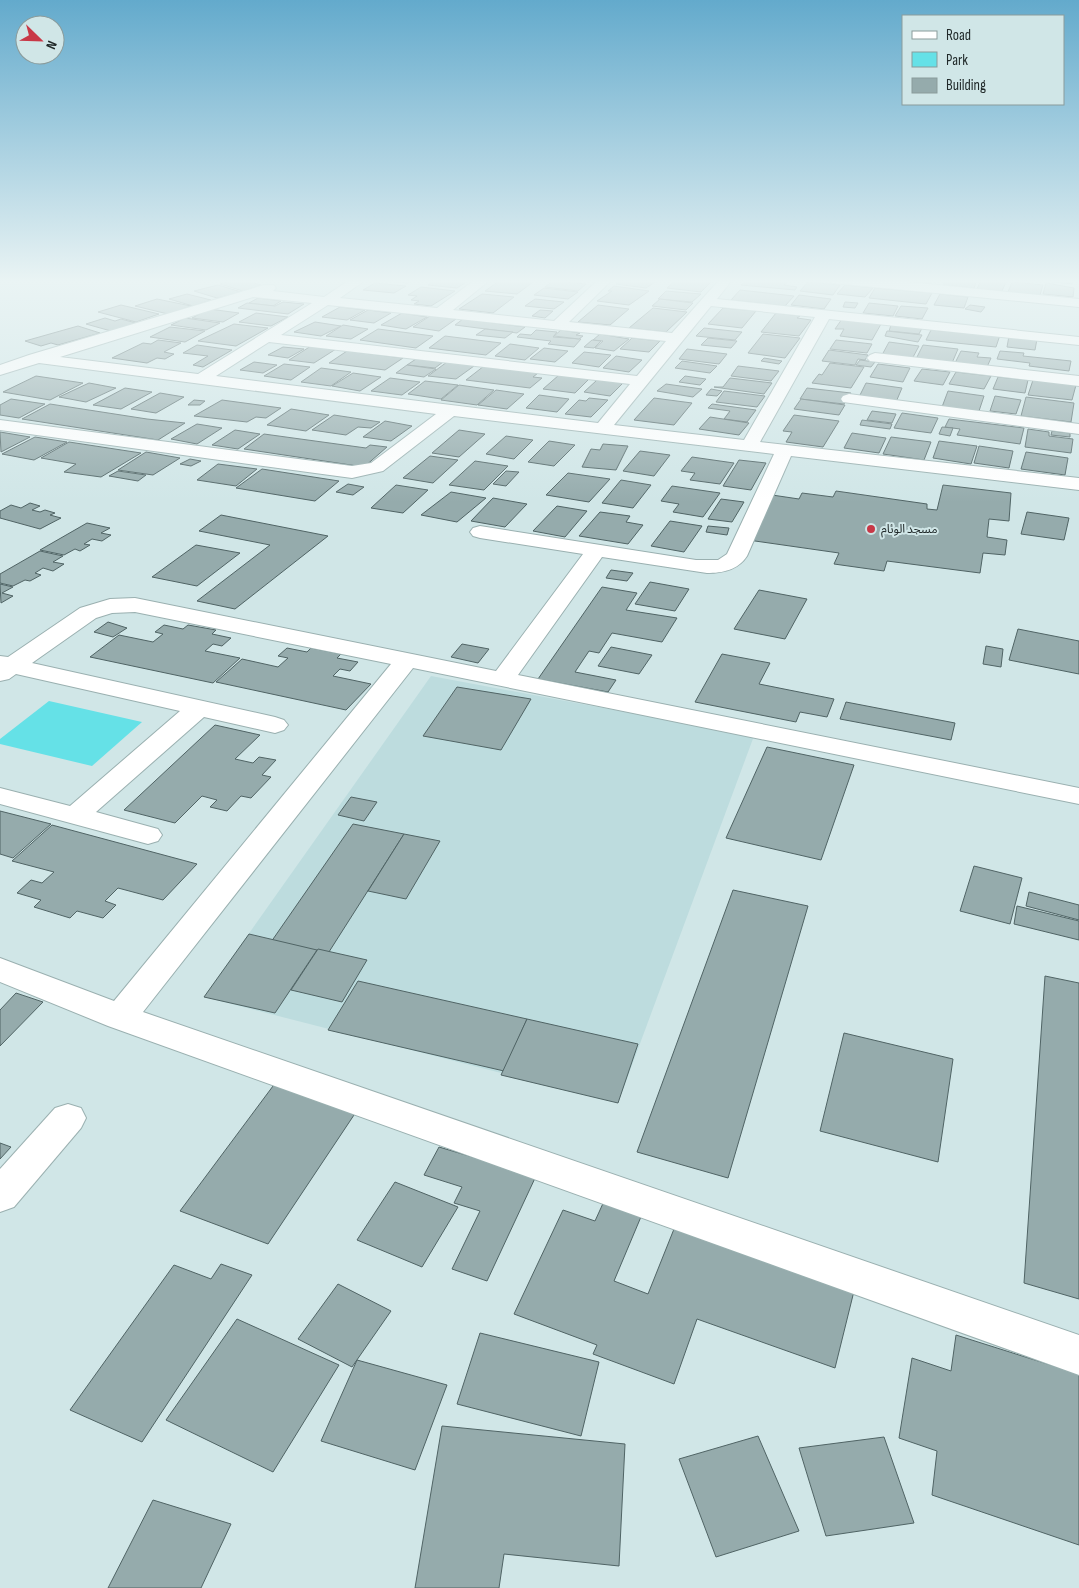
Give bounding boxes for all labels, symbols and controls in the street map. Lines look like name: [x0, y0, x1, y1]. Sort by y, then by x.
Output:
north arrow: [15, 15, 65, 65]
legend: [902, 15, 1064, 105]
text: Road: [946, 26, 971, 45]
text: N: [42, 38, 61, 52]
text: Park: [946, 51, 968, 70]
text: Building: [946, 76, 986, 95]
place label: مسجد الوئام: [881, 522, 938, 538]
marker: مسجد الوئام: [865, 523, 877, 535]

